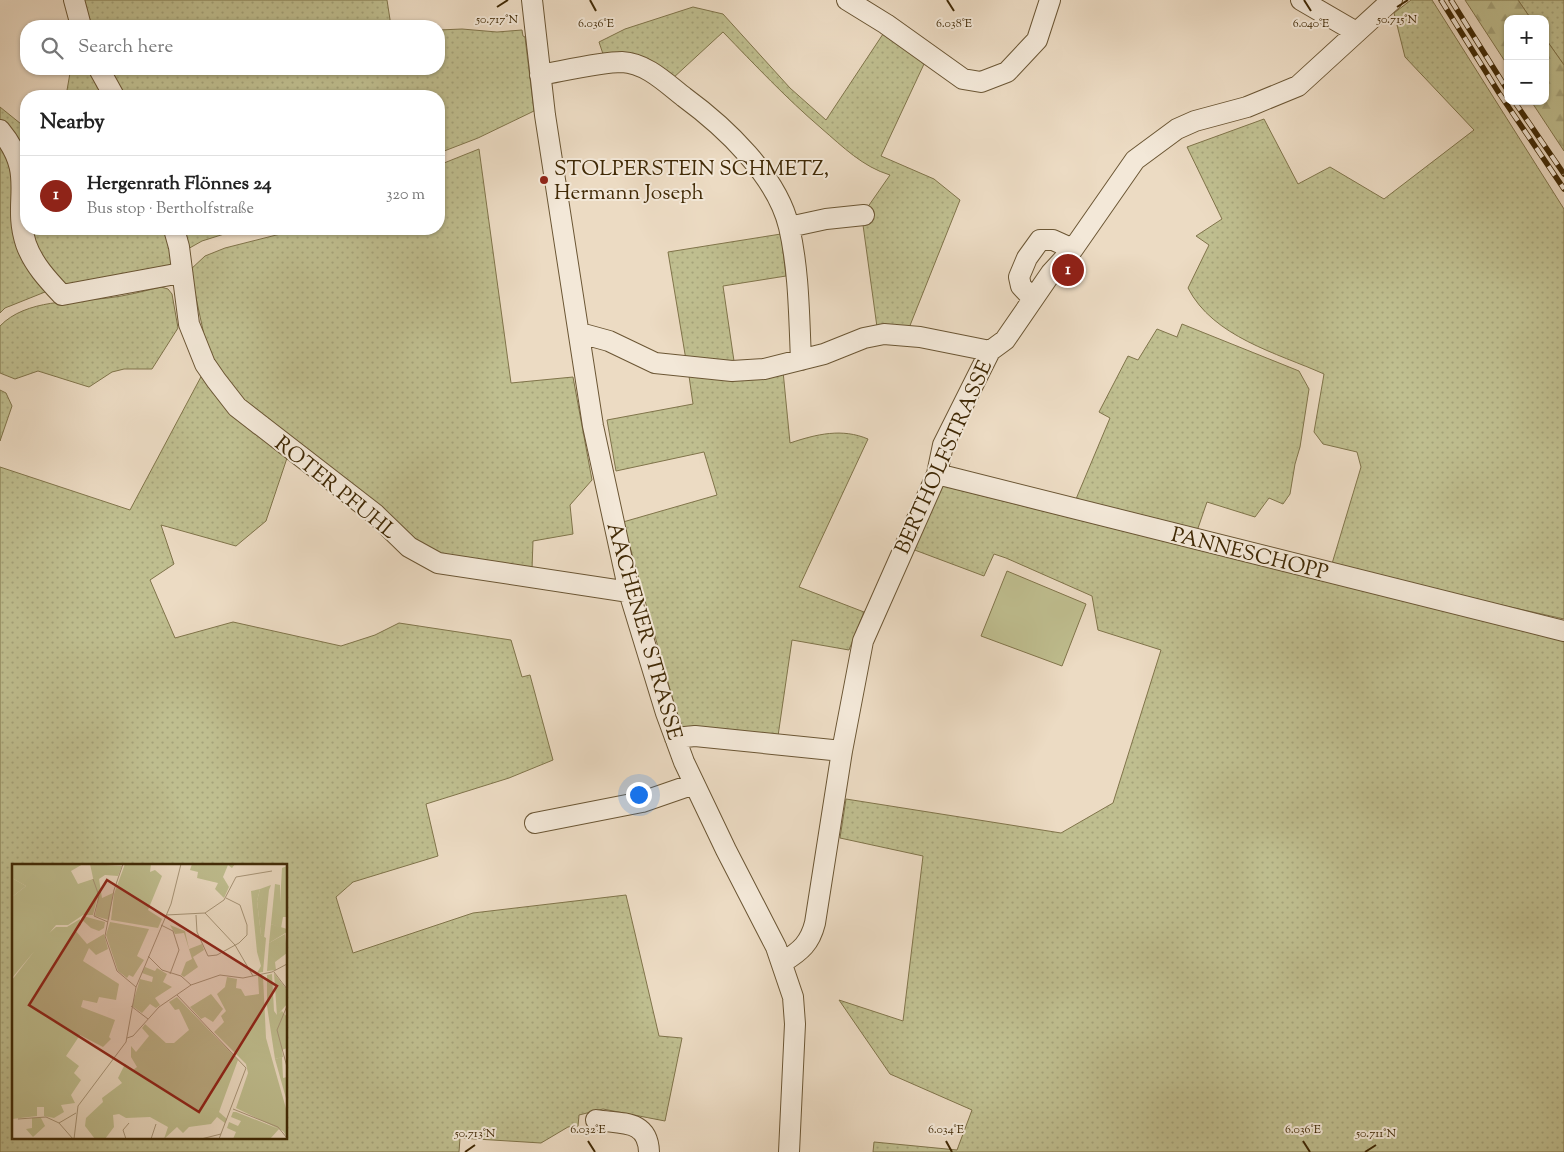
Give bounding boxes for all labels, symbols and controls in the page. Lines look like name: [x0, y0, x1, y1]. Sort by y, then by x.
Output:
text: 50.717°N: [475, 11, 518, 29]
text: 50.715°N: [1376, 11, 1417, 29]
text: 6.036°E: [578, 15, 615, 33]
text: 6.038°E: [936, 15, 973, 33]
text: 6.040°E: [1293, 15, 1330, 33]
map controls: [1504, 15, 1549, 105]
button: +: [1504, 15, 1549, 60]
search box: [20, 20, 445, 75]
icon: search: [38, 34, 66, 62]
text: Search here: [78, 34, 173, 61]
button: −: [1504, 60, 1549, 105]
text: Nearby: [40, 108, 105, 138]
place label: STOLPERSTEIN SCHMETZ, Hermann Joseph: [554, 155, 829, 209]
text: Hergenrath Flönnes 24: [87, 171, 272, 198]
marker: STOLPERSTEIN SCHMETZ, Hermann Joseph: [538, 174, 550, 186]
text: 1: [53, 184, 59, 207]
text: 320 m: [386, 184, 425, 207]
text: Bus stop · Bertholfstraße: [87, 198, 254, 221]
pin: 1: [1052, 251, 1084, 289]
street label: BERTHOLFSTRASSE: [889, 356, 1001, 560]
street label: ROTER PFUHL: [267, 430, 402, 547]
street label: AACHENER STRASSE: [598, 519, 689, 744]
street label: PANNESCHOPP: [1168, 521, 1331, 589]
your location: [626, 782, 652, 808]
inset map: [12, 864, 288, 1140]
text: 6.032°E: [570, 1121, 606, 1139]
text: 6.034°E: [928, 1121, 965, 1139]
text: 6.036°E: [1285, 1121, 1322, 1139]
text: 50.713°N: [454, 1125, 496, 1143]
text: 50.711°N: [1355, 1125, 1396, 1143]

